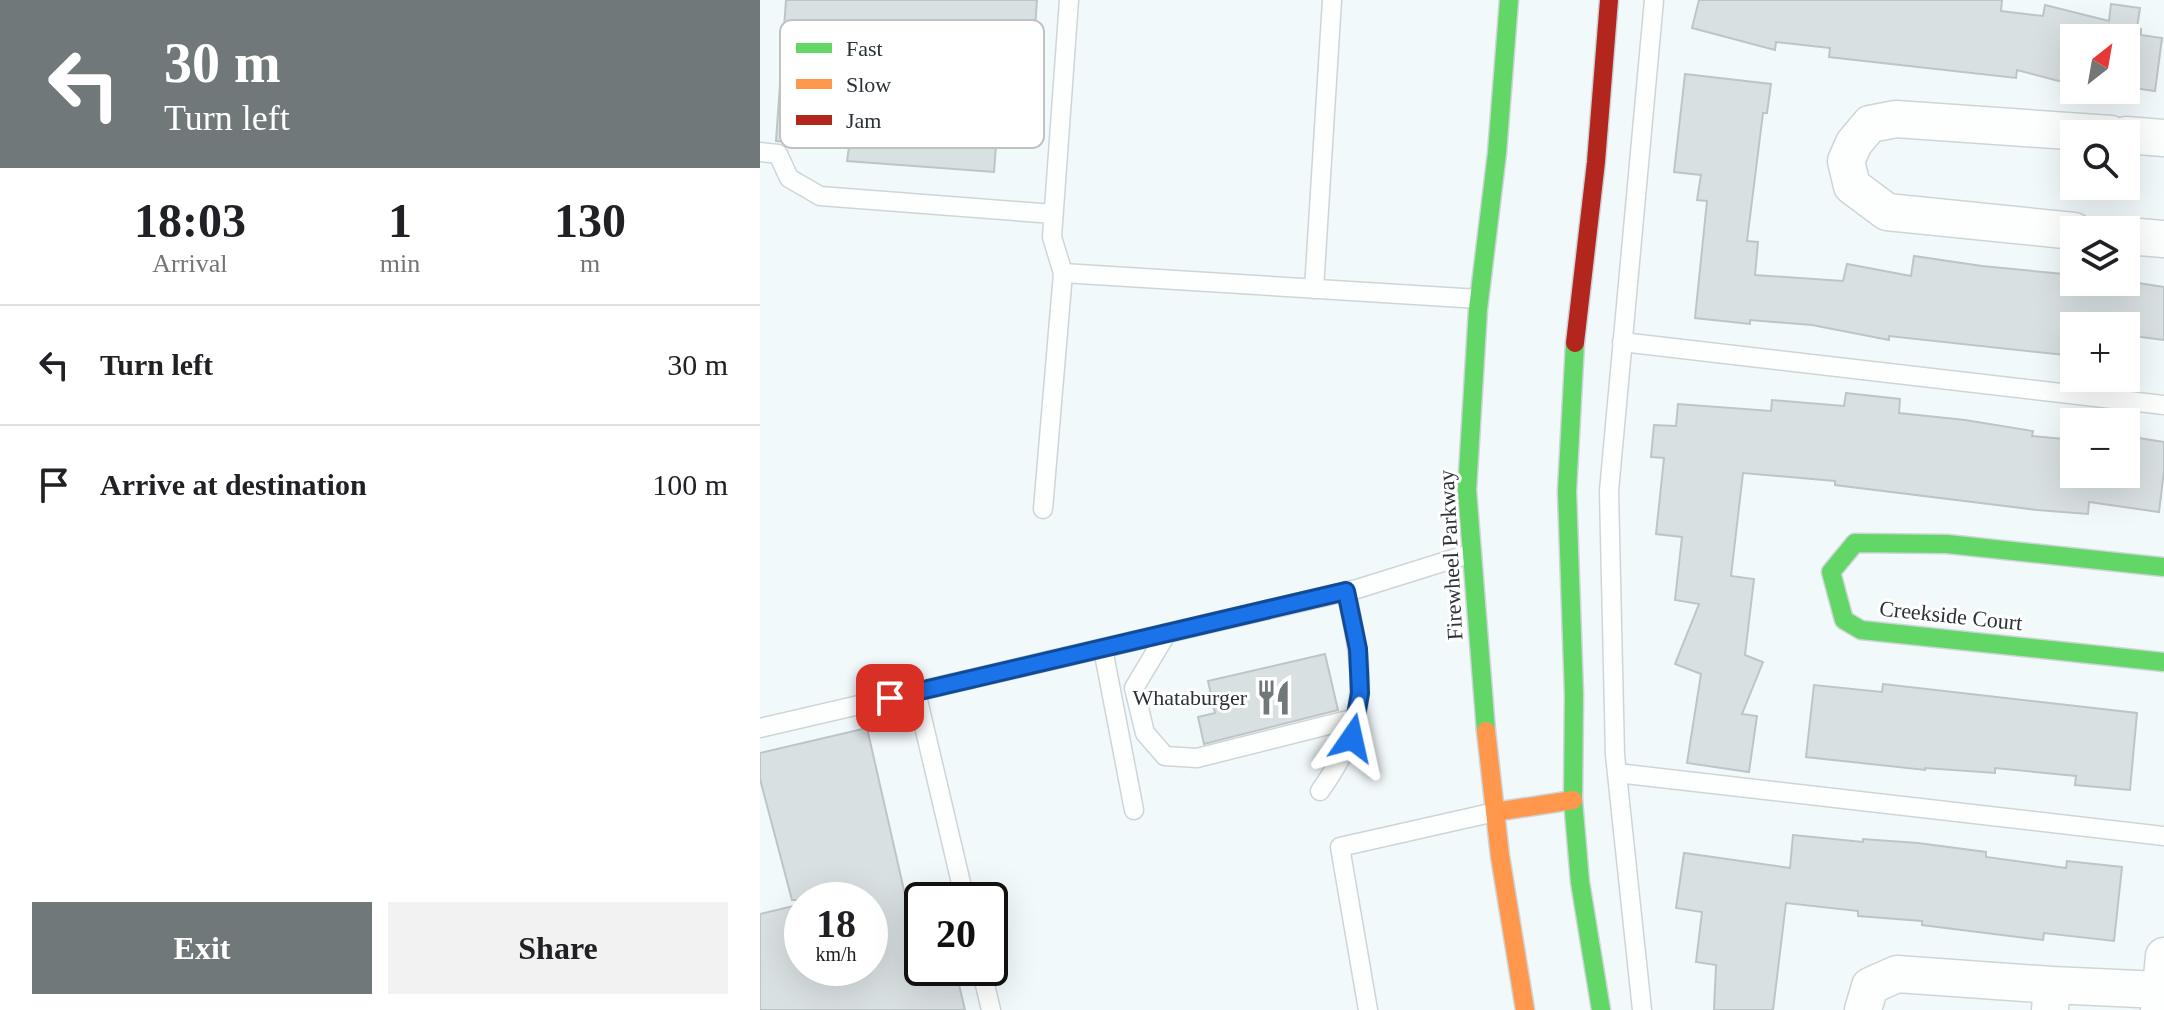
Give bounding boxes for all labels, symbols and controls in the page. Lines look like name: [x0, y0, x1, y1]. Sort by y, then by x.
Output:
legend: [780, 20, 1044, 148]
north arrow: [2060, 24, 2140, 104]
map controls: [2060, 24, 2140, 488]
icon: left: [32, 32, 136, 136]
text: 30 m: [164, 32, 281, 94]
text: Fast: [846, 36, 883, 61]
text: Slow: [846, 72, 891, 97]
text: Turn left: [164, 98, 290, 138]
text: Jam: [846, 108, 881, 133]
button: search: [2060, 120, 2140, 200]
text: 18:03: [134, 194, 246, 247]
text: 1: [388, 194, 412, 247]
text: 130: [554, 194, 626, 247]
button: layers: [2060, 216, 2140, 296]
text: Arrival: [152, 249, 227, 278]
text: min: [380, 249, 420, 278]
text: m: [580, 249, 600, 278]
button: +: [2060, 312, 2140, 392]
icon: left: [32, 343, 76, 387]
text: Turn left: [100, 348, 213, 381]
text: 30 m: [667, 348, 728, 381]
button: −: [2060, 408, 2140, 488]
icon: arrive: [32, 463, 76, 507]
text: Arrive at destination: [100, 468, 367, 501]
text: 100 m: [652, 468, 728, 501]
street label: Firewheel Parkway: [1434, 469, 1467, 641]
street label: Creekside Court: [1878, 596, 2024, 635]
pin: [856, 664, 924, 732]
icon: arrive: [868, 676, 912, 720]
restaurant icon: Whataburger: [1254, 678, 1292, 716]
place label: Whataburger: [1133, 685, 1248, 710]
position arrow: [1310, 696, 1394, 780]
speed limit sign: 20: [904, 882, 1008, 986]
text: 18: [816, 901, 856, 946]
button: Exit: [32, 902, 372, 994]
button: Share: [388, 902, 728, 994]
text: km/h: [815, 943, 857, 965]

